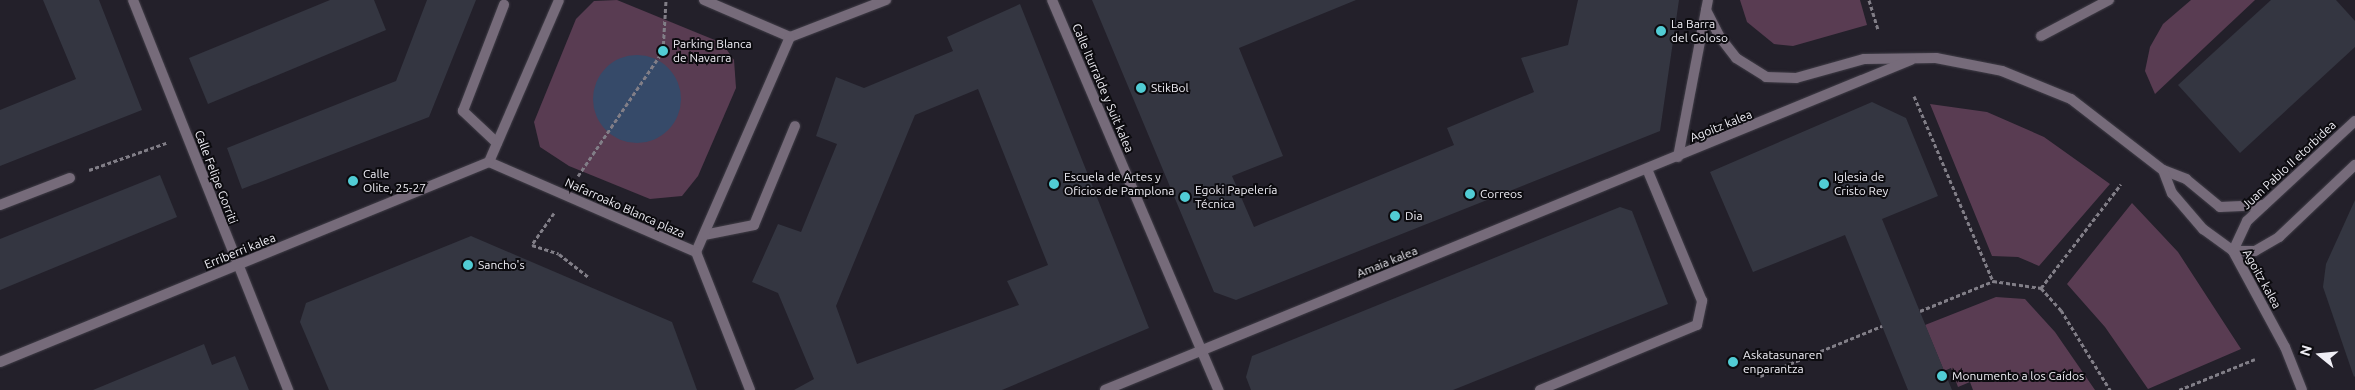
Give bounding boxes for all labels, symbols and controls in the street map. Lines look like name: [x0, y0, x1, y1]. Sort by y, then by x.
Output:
place label: La Barra del Goloso: [1671, 17, 1728, 45]
street label: Calle Iturralde y Suit kalea: [1069, 21, 1137, 155]
marker: La Barra del Goloso: [1655, 25, 1667, 37]
place label: Parking Blanca de Navarra: [673, 37, 752, 65]
marker: Parking Blanca de Navarra: [657, 45, 669, 57]
place label: StikBol: [1151, 81, 1189, 95]
marker: StikBol: [1135, 82, 1147, 94]
street label: Agoitz kalea: [1688, 107, 1754, 145]
street label: Juan Pablo II etorbidea: [2239, 118, 2339, 212]
street label: Calle Felipe Gorriti: [192, 128, 240, 226]
place label: Calle Olite, 25-27: [363, 167, 426, 195]
place label: Escuela de Artes y Oficios de Pamplona: [1064, 170, 1174, 198]
place label: Iglesia de Cristo Rey: [1834, 170, 1888, 198]
marker: Calle Olite, 25-27: [347, 175, 359, 187]
street label: Nafarroako Blanca plaza: [563, 175, 687, 241]
marker: Escuela de Artes y Oficios de Pamplona: [1048, 178, 1060, 190]
marker: Iglesia de Cristo Rey: [1818, 178, 1830, 190]
place label: Egoki Papelería Técnica: [1195, 183, 1278, 211]
place label: Correos: [1480, 187, 1522, 201]
marker: Correos: [1464, 188, 1476, 200]
marker: Egoki Papelería Técnica: [1179, 191, 1191, 203]
place label: Dia: [1405, 209, 1423, 223]
marker: Dia: [1389, 210, 1401, 222]
street label: Erriberri kalea: [202, 230, 278, 272]
street label: Amaia kalea: [1354, 243, 1420, 281]
street label: Agoitz kalea: [2240, 247, 2284, 311]
place label: Sancho's: [478, 258, 525, 272]
marker: Sancho's: [462, 259, 474, 271]
north arrow: [2295, 330, 2345, 380]
text: N: [2296, 343, 2315, 358]
place label: Askatasunaren enparantza: [1743, 348, 1822, 376]
marker: Askatasunaren enparantza: [1727, 356, 1739, 368]
place label: Monumento a los Caídos: [1952, 369, 2084, 383]
marker: Monumento a los Caídos: [1936, 370, 1948, 382]

